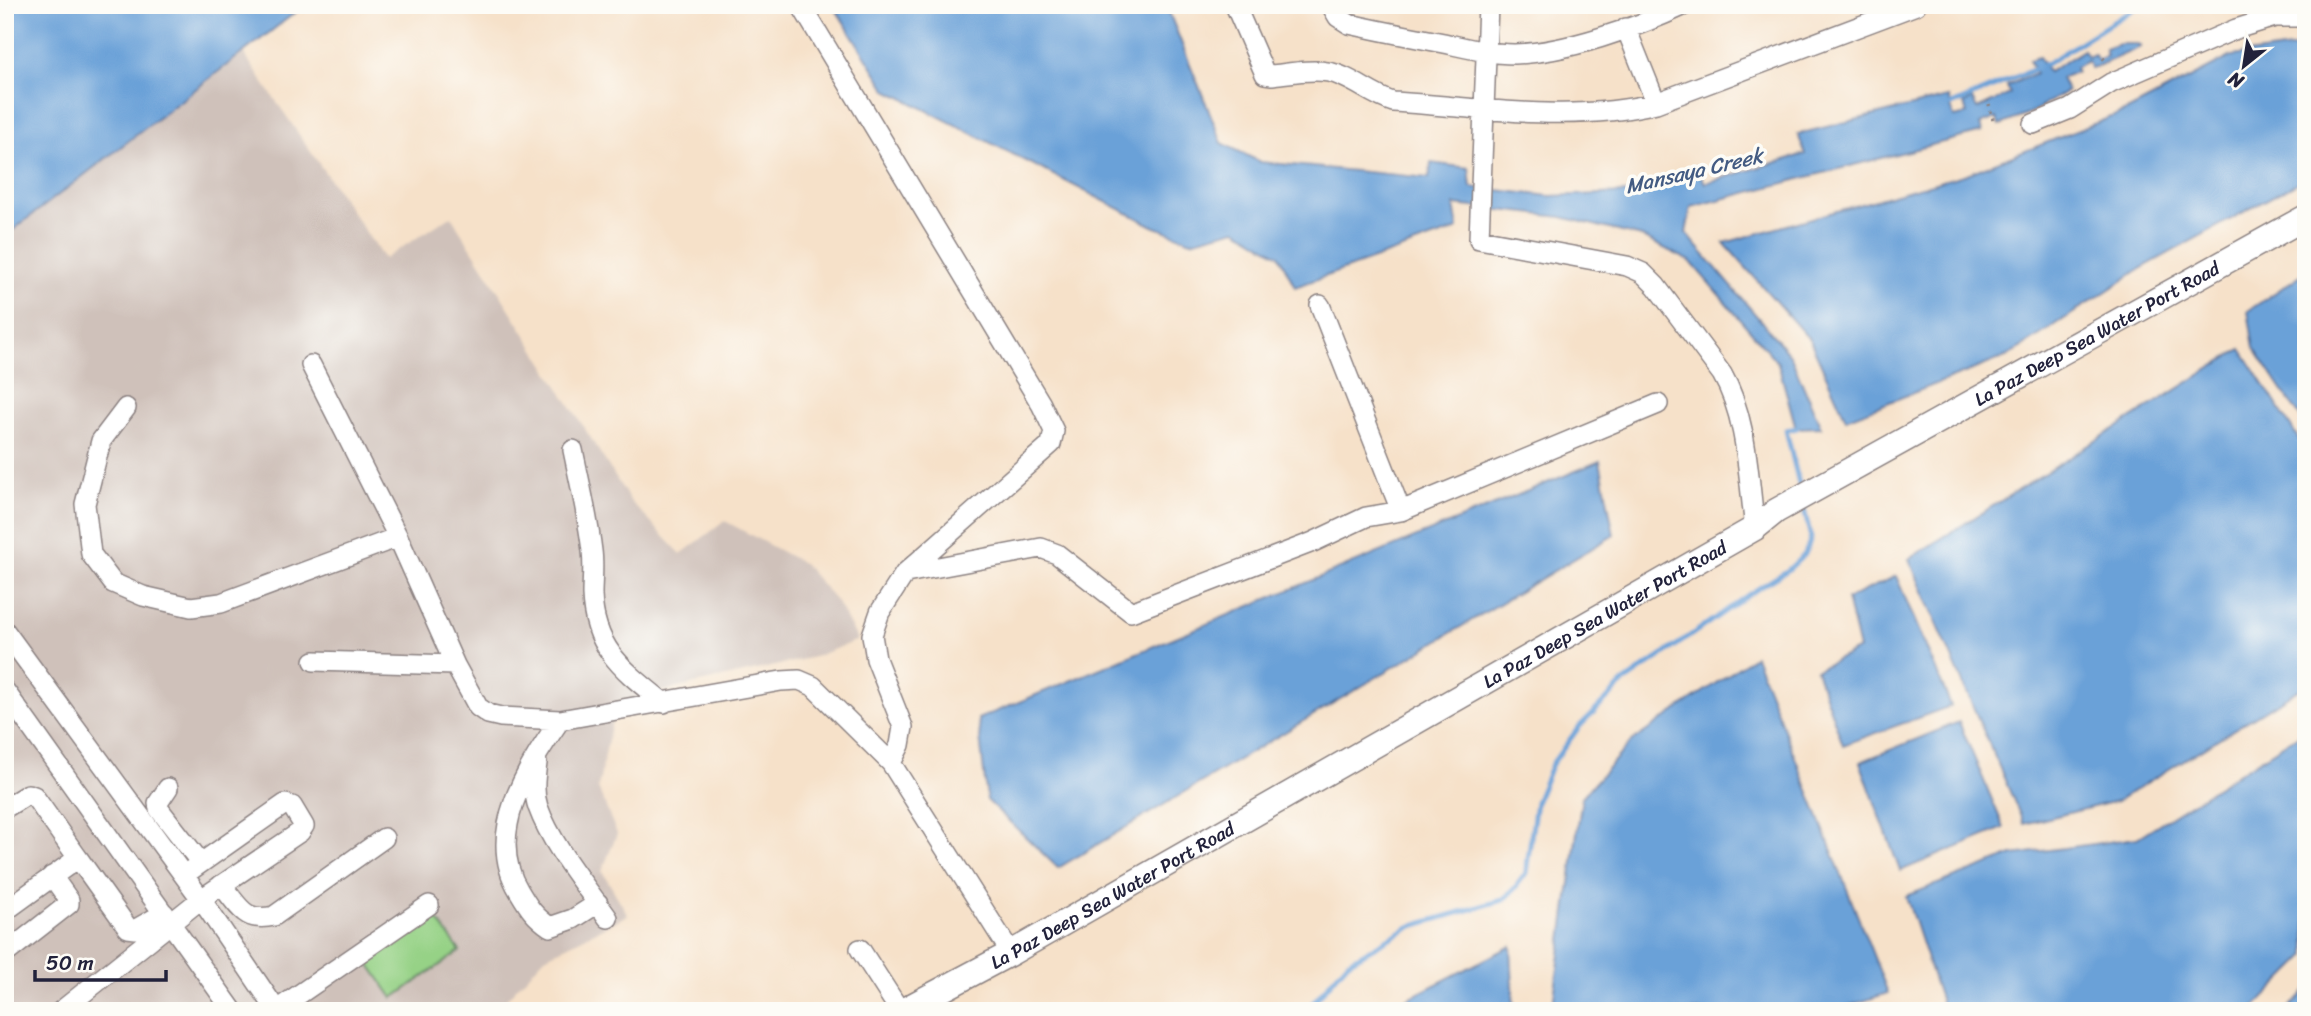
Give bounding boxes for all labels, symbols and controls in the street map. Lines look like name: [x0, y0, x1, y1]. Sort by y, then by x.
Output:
north arrow: [2210, 32, 2280, 102]
text: N: [2221, 62, 2251, 98]
water label: Mansaya Creek: [1621, 136, 1769, 205]
street label: La Paz Deep Sea Water Port Road: [1968, 251, 2227, 415]
street label: La Paz Deep Sea Water Port Road: [1476, 530, 1734, 697]
street label: La Paz Deep Sea Water Port Road: [984, 812, 1241, 978]
scale bar: [35, 939, 166, 983]
text: 50 m: [46, 944, 94, 982]

